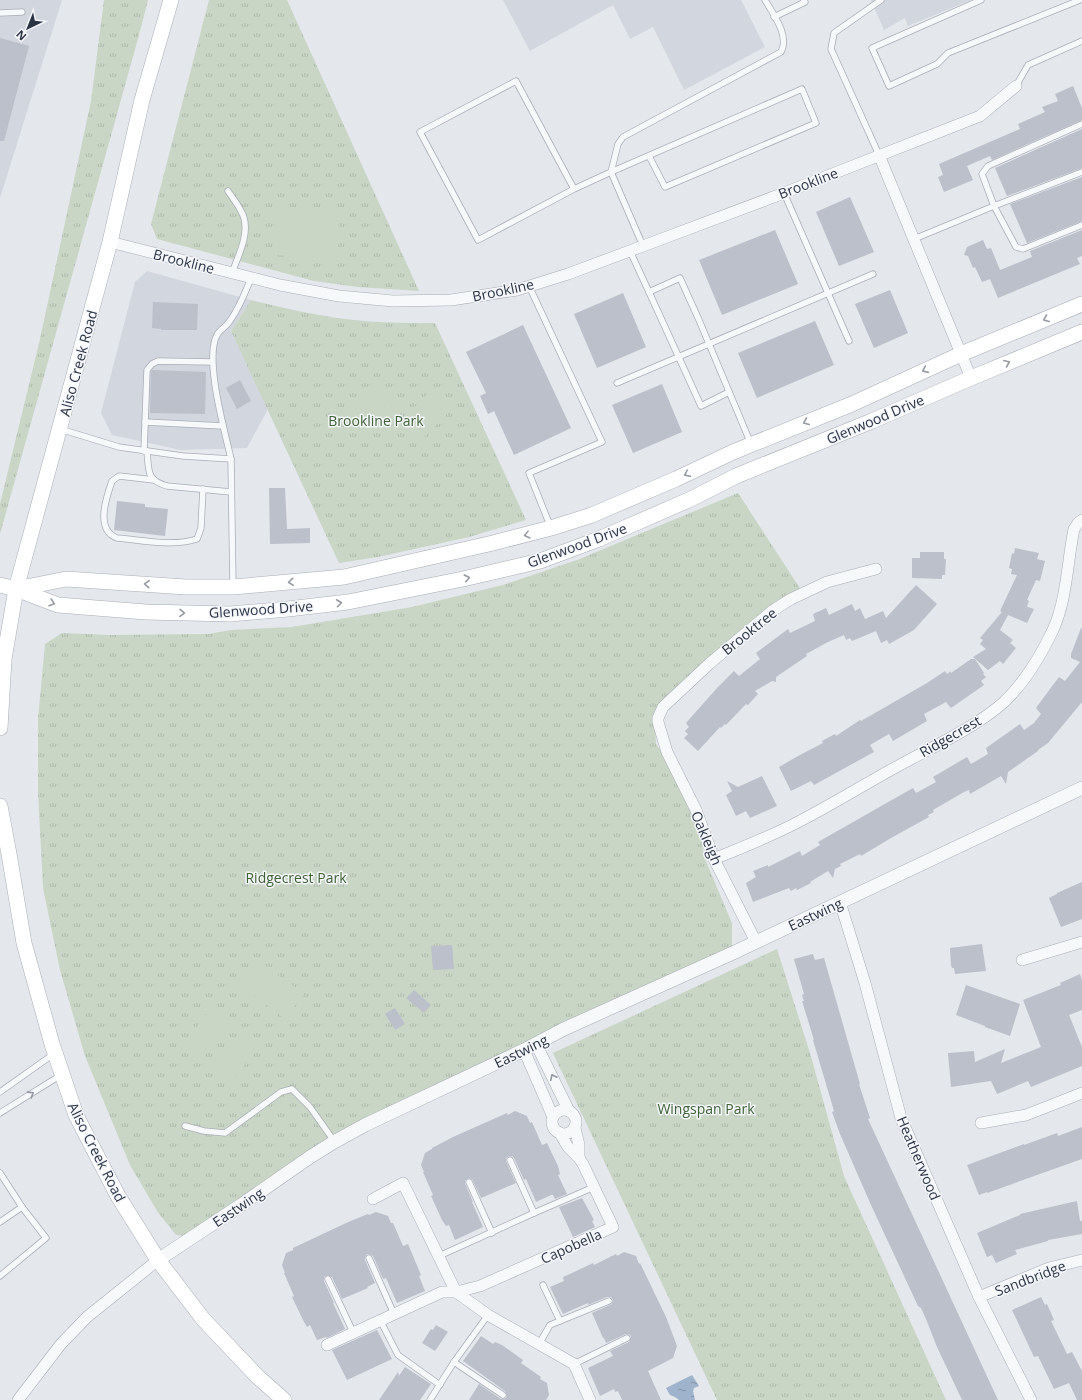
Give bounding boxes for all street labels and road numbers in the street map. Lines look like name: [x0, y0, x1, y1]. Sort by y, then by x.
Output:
street label: Brookline: [775, 163, 841, 203]
street label: Brookline: [151, 244, 217, 278]
street label: Brookline: [470, 274, 536, 306]
street label: Aliso Creek Road: [55, 308, 101, 418]
street label: Glenwood Drive: [823, 390, 927, 448]
street label: Glenwood Drive: [525, 518, 629, 572]
street label: Glenwood Drive: [208, 596, 314, 622]
street label: Brooktree: [718, 603, 780, 659]
street label: Ridgecrest: [916, 711, 984, 761]
street label: Oakleigh: [687, 808, 727, 868]
street label: Eastwing: [785, 893, 846, 935]
street label: Eastwing: [491, 1030, 551, 1072]
street label: Aliso Creek Road: [64, 1099, 130, 1205]
street label: Heatherwood: [893, 1113, 945, 1203]
street label: Eastwing: [209, 1183, 268, 1231]
street label: Capobella: [538, 1224, 604, 1268]
street label: Sandbridge: [992, 1256, 1068, 1300]

